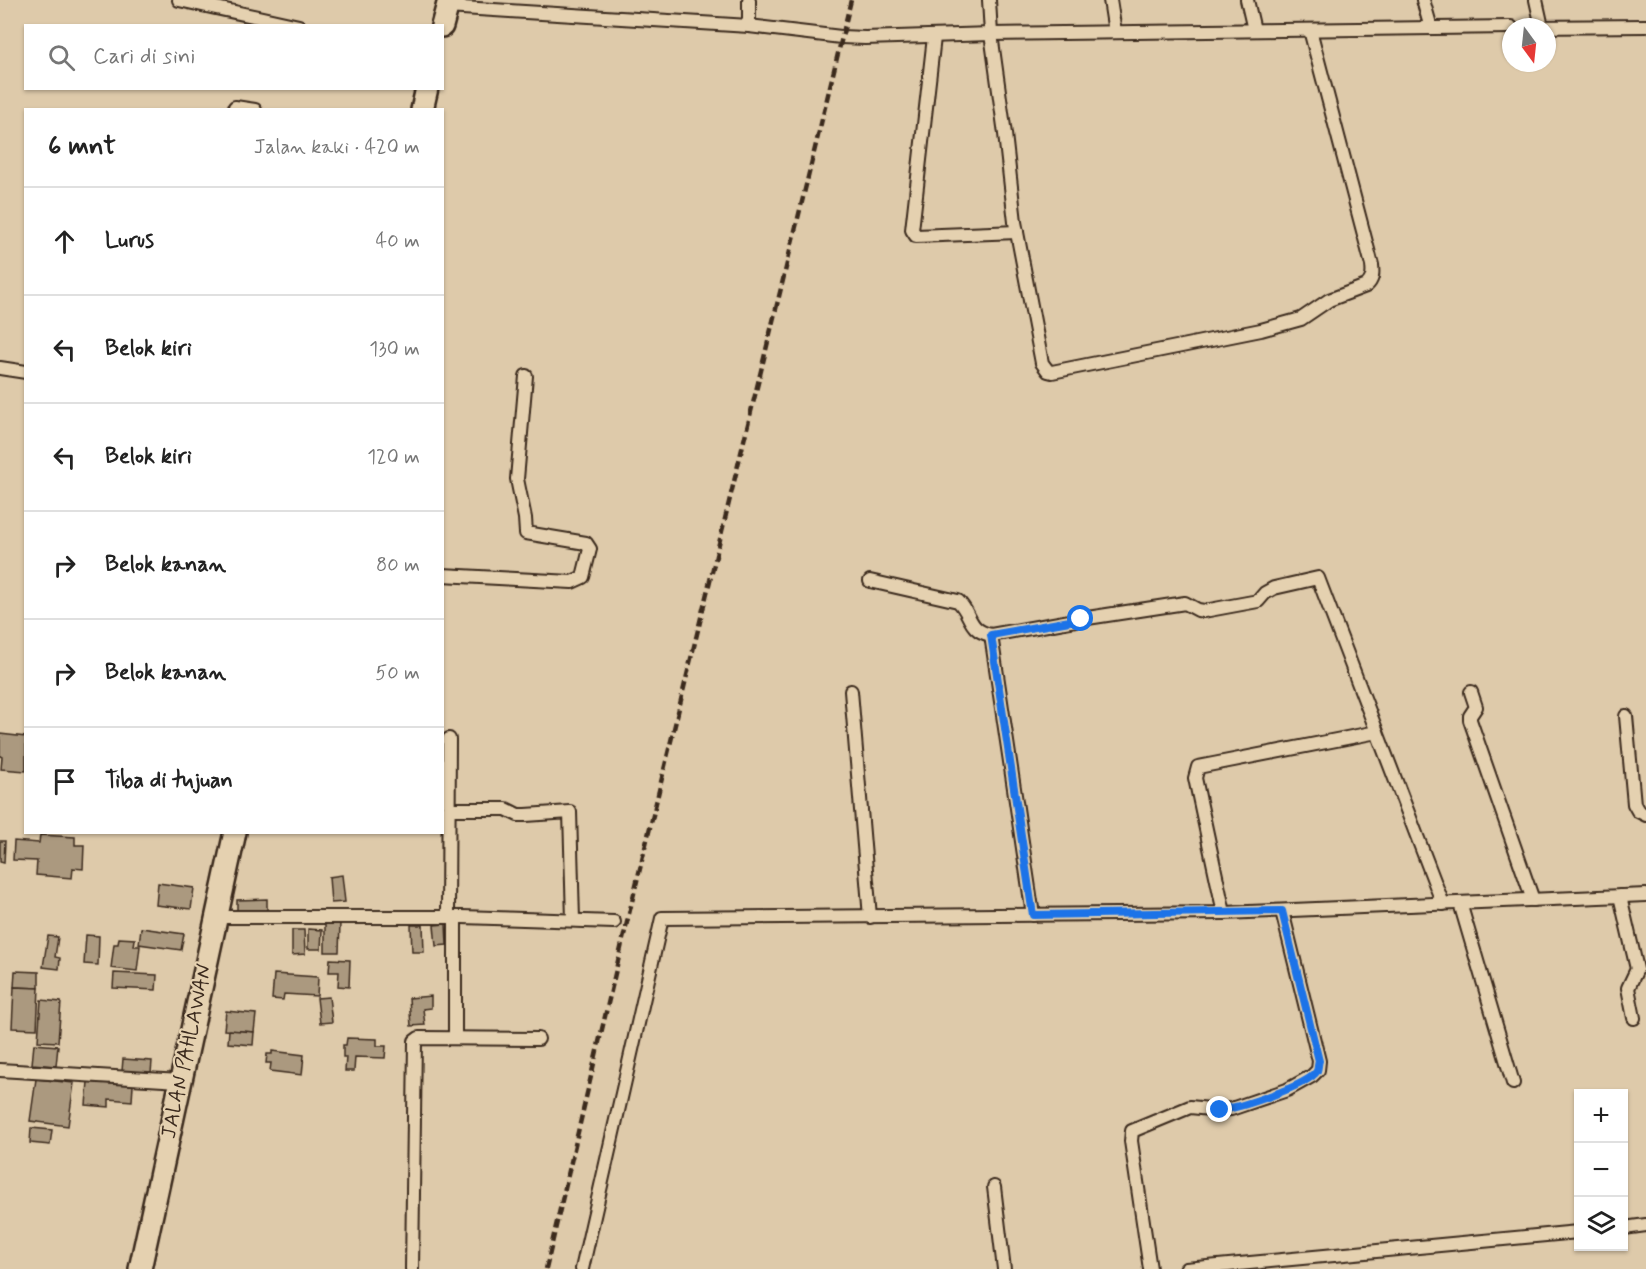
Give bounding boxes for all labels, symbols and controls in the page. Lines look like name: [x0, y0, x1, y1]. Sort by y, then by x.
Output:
north arrow: [1502, 18, 1556, 72]
search box: [24, 24, 444, 90]
icon: search: [45, 41, 78, 74]
text: Cari di sini: [93, 43, 195, 71]
text: 6 mnt: [48, 130, 116, 164]
text: Jalan kaki · 420 m: [254, 134, 420, 161]
icon: ahead: [48, 225, 81, 258]
text: Lurus: [105, 227, 154, 255]
text: 40 m: [376, 228, 420, 255]
icon: left: [48, 333, 81, 366]
text: Belok kiri: [105, 335, 192, 363]
text: 130 m: [369, 336, 420, 363]
icon: left: [48, 441, 81, 474]
text: Belok kiri: [105, 443, 192, 471]
text: 120 m: [367, 444, 420, 471]
icon: right: [48, 549, 81, 582]
text: Belok kanan: [105, 551, 226, 579]
text: 80 m: [376, 552, 420, 579]
route start: [1067, 605, 1093, 631]
icon: right: [48, 657, 81, 690]
text: Belok kanan: [105, 659, 226, 687]
text: 50 m: [375, 660, 420, 687]
icon: arrive: [48, 765, 81, 798]
text: Tiba di tujuan: [105, 767, 233, 795]
street label: JALAN PAHLAWAN: [155, 961, 219, 1141]
map controls: [1574, 1089, 1628, 1251]
button: +: [1574, 1089, 1628, 1143]
route end: [1206, 1096, 1232, 1122]
button: −: [1574, 1143, 1628, 1197]
button: layers: [1574, 1197, 1628, 1251]

